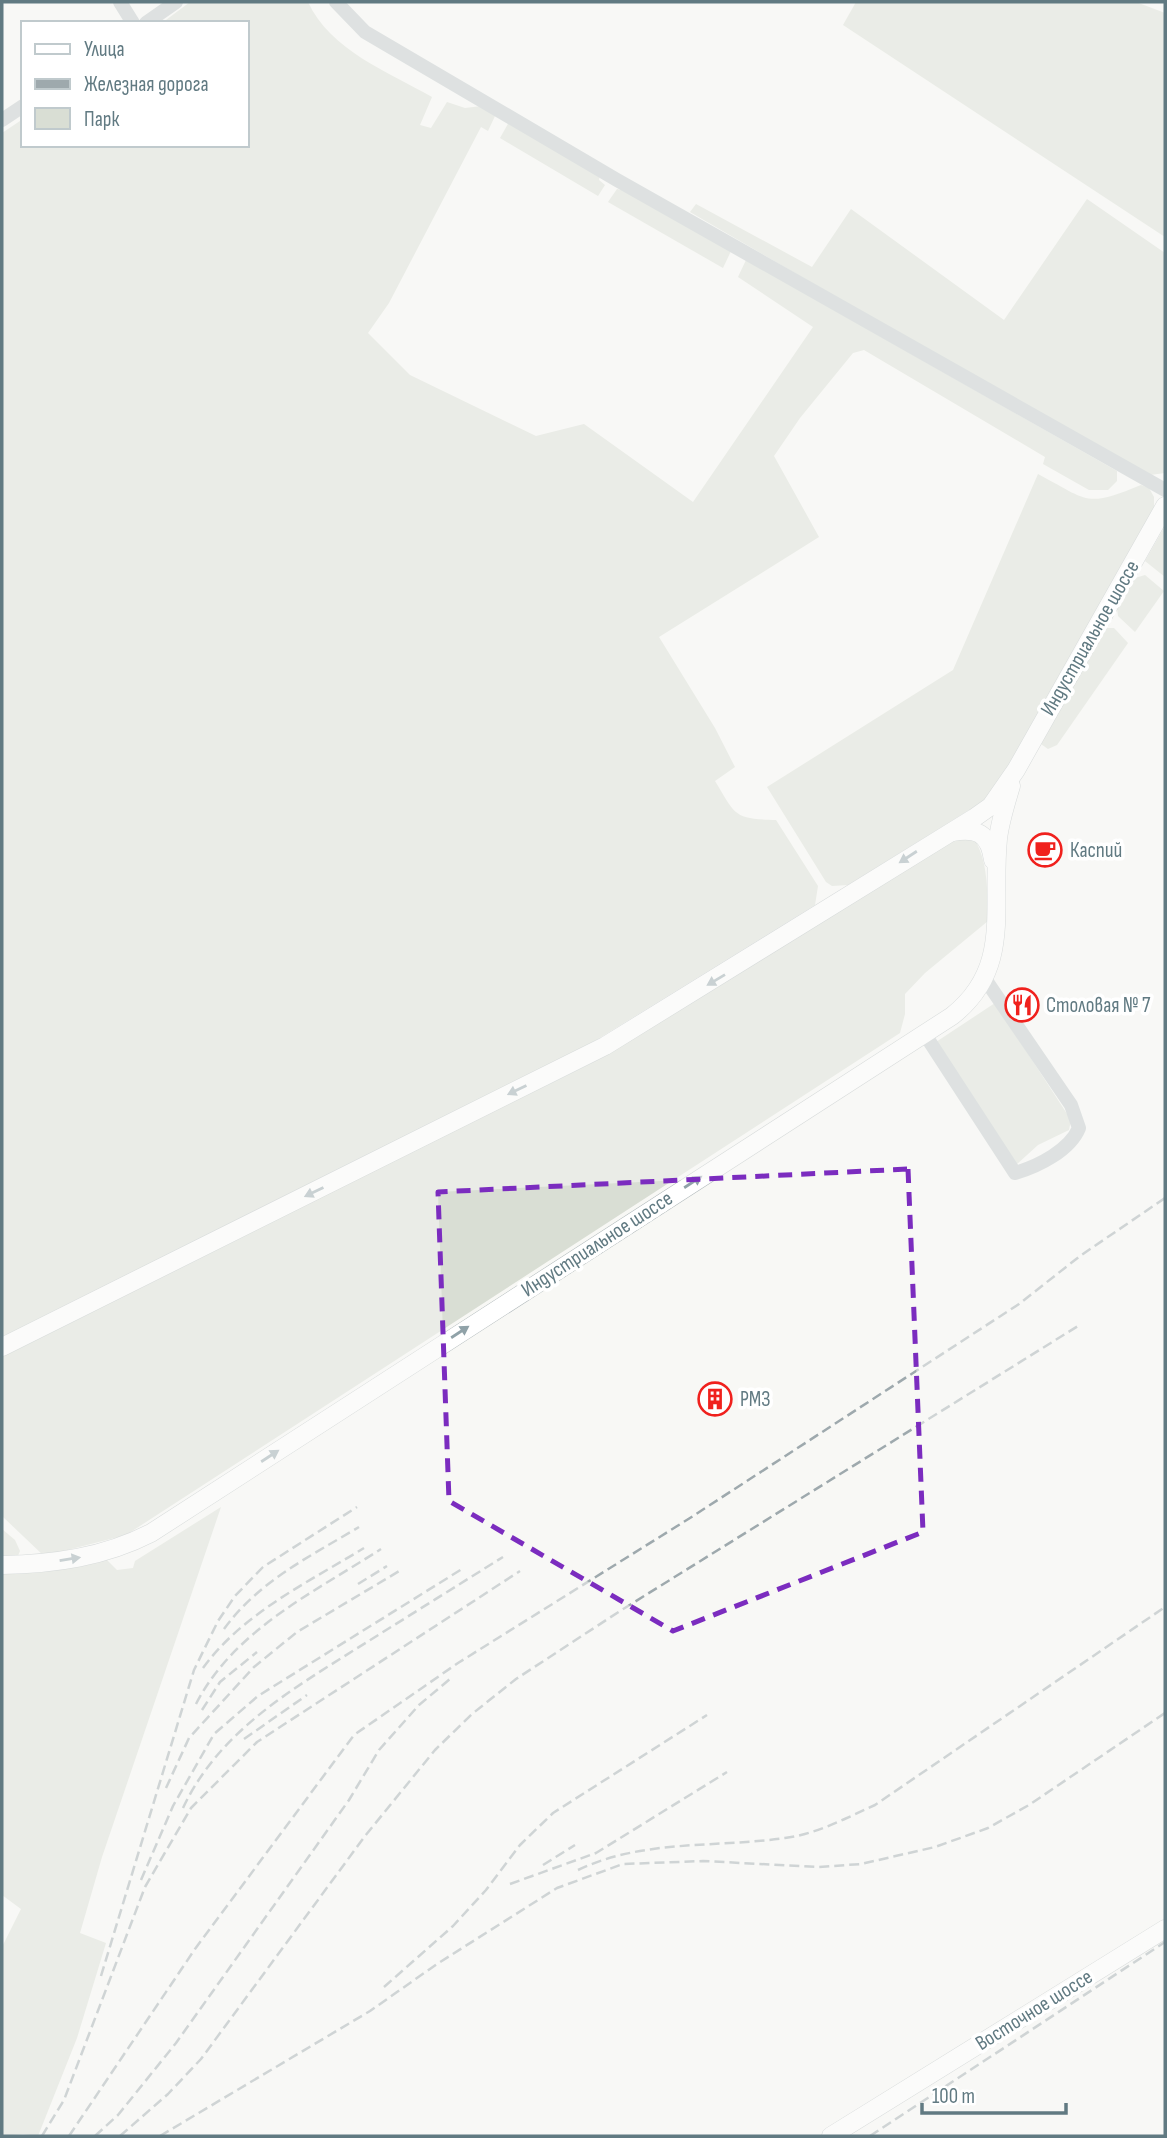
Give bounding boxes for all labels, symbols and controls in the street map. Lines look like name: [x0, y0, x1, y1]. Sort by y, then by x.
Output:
legend: [21, 21, 248, 147]
text: Улица: [84, 37, 125, 62]
text: Железная дорога: [84, 72, 209, 97]
text: Парк: [84, 107, 119, 132]
street label: Индустриальное шоссе: [1035, 556, 1145, 720]
cafe icon: Каспий: [1026, 831, 1064, 869]
place label: Каспий: [1070, 838, 1122, 863]
one-way arrow: [898, 851, 917, 864]
one-way arrow: [706, 974, 725, 986]
restaurant icon: Столовая № 7: [1003, 986, 1041, 1024]
place label: Столовая № 7: [1046, 993, 1151, 1018]
one-way arrow: [507, 1085, 527, 1096]
one-way arrow: [683, 1176, 702, 1189]
one-way arrow: [304, 1186, 324, 1197]
street label: Индустриальное шоссе: [517, 1186, 677, 1302]
one-way arrow: [451, 1326, 470, 1339]
building icon: РМЗ: [696, 1380, 734, 1418]
place label: РМЗ: [740, 1387, 771, 1412]
one-way arrow: [260, 1450, 279, 1463]
one-way arrow: [59, 1554, 81, 1565]
street label: Восточное шоссе: [971, 1964, 1097, 2056]
scale bar: [922, 2072, 1066, 2116]
text: 100 m: [932, 2084, 975, 2109]

